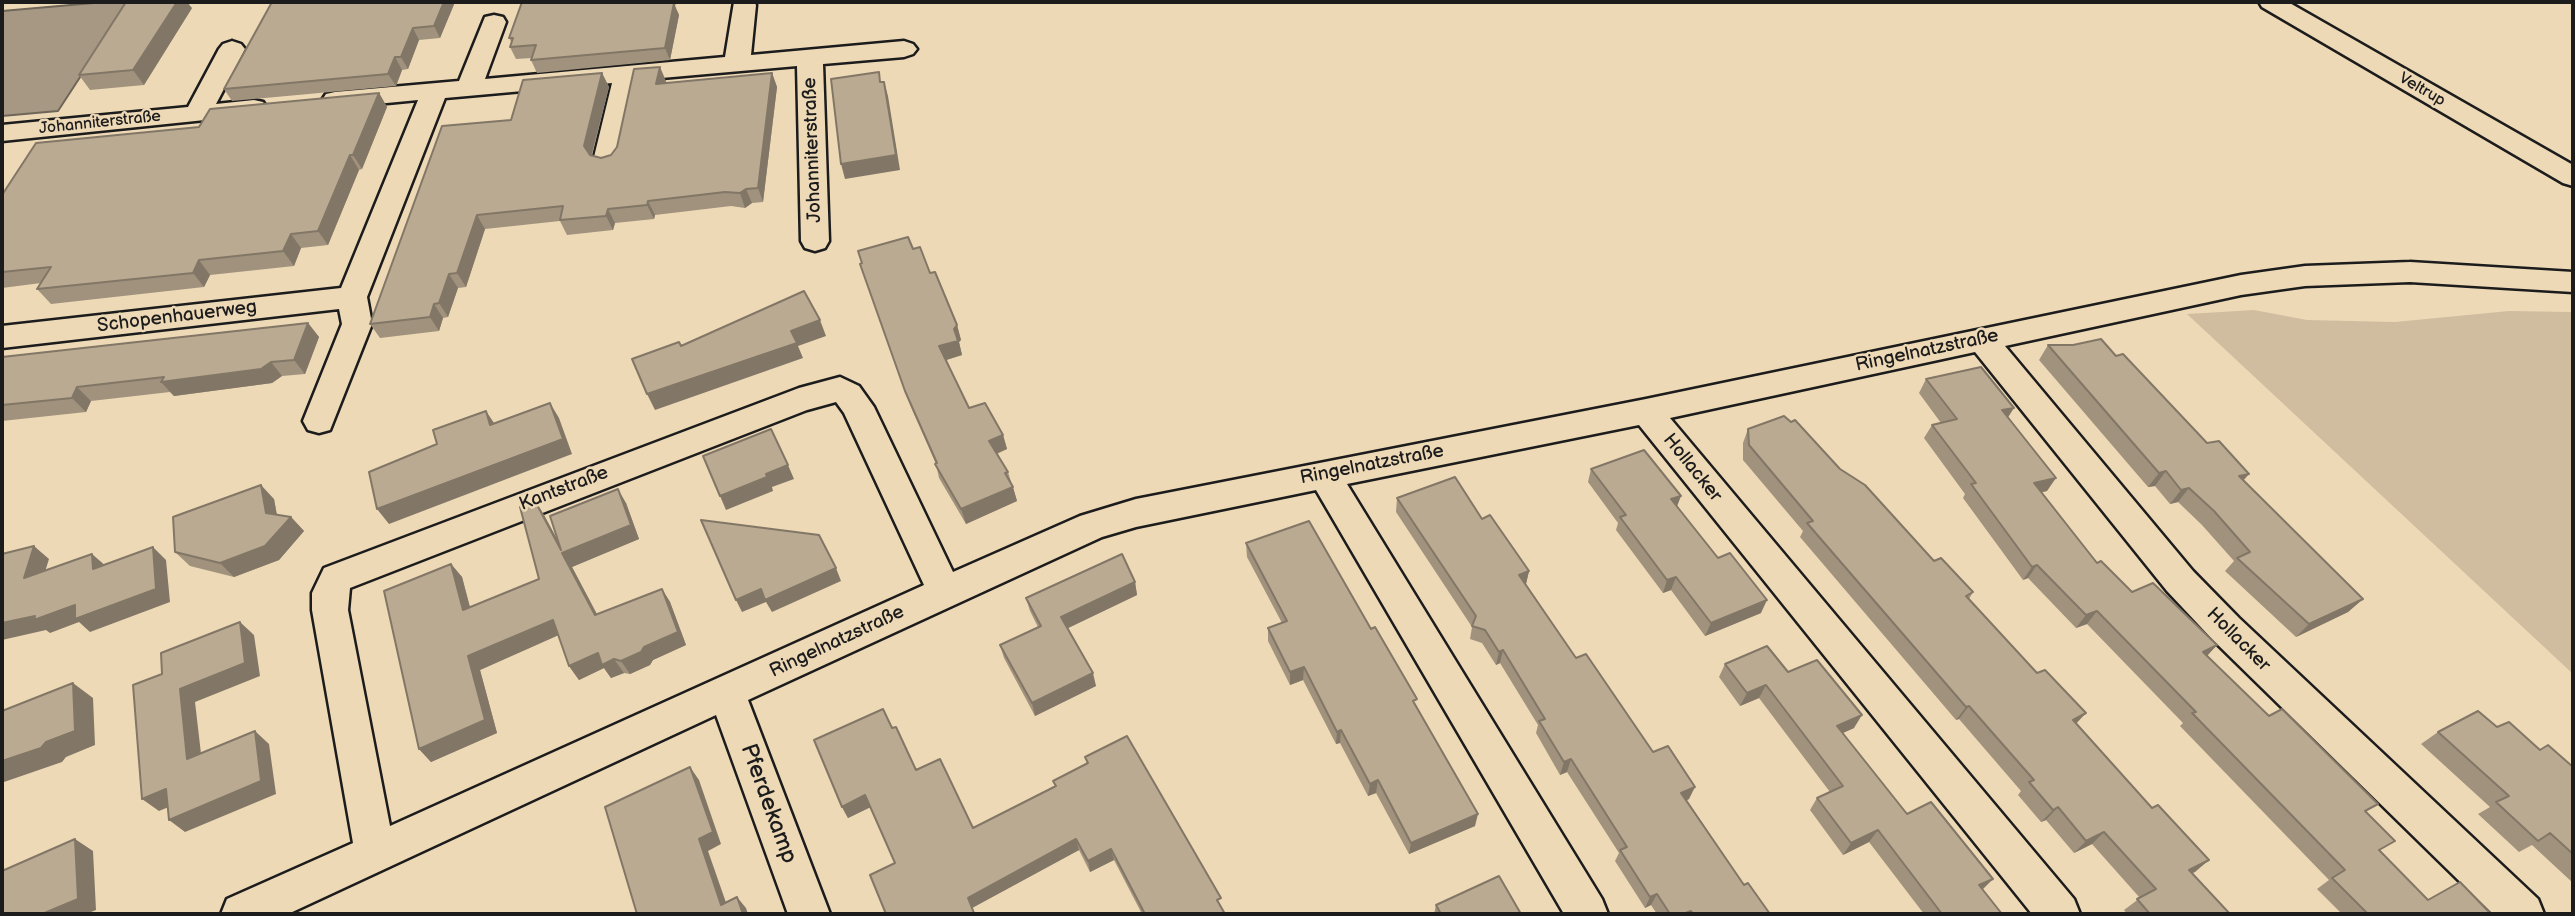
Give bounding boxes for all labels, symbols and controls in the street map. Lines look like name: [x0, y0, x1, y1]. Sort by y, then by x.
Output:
street label: Veltrup: [2395, 69, 2449, 111]
street label: Johanniterstraße: [799, 77, 827, 223]
street label: Johanniterstraße: [38, 107, 162, 139]
street label: Schopenhauerweg: [96, 296, 258, 338]
street label: Ringelnatzstraße: [1853, 325, 2001, 377]
street label: Hollacker: [1658, 429, 1726, 507]
street label: Ringelnatzstraße: [1298, 440, 1446, 490]
street label: Kantstraße: [516, 462, 612, 516]
street label: Ringelnatzstraße: [766, 601, 908, 683]
street label: Hollacker: [2201, 603, 2275, 677]
street label: Pferdekamp: [734, 740, 802, 868]

